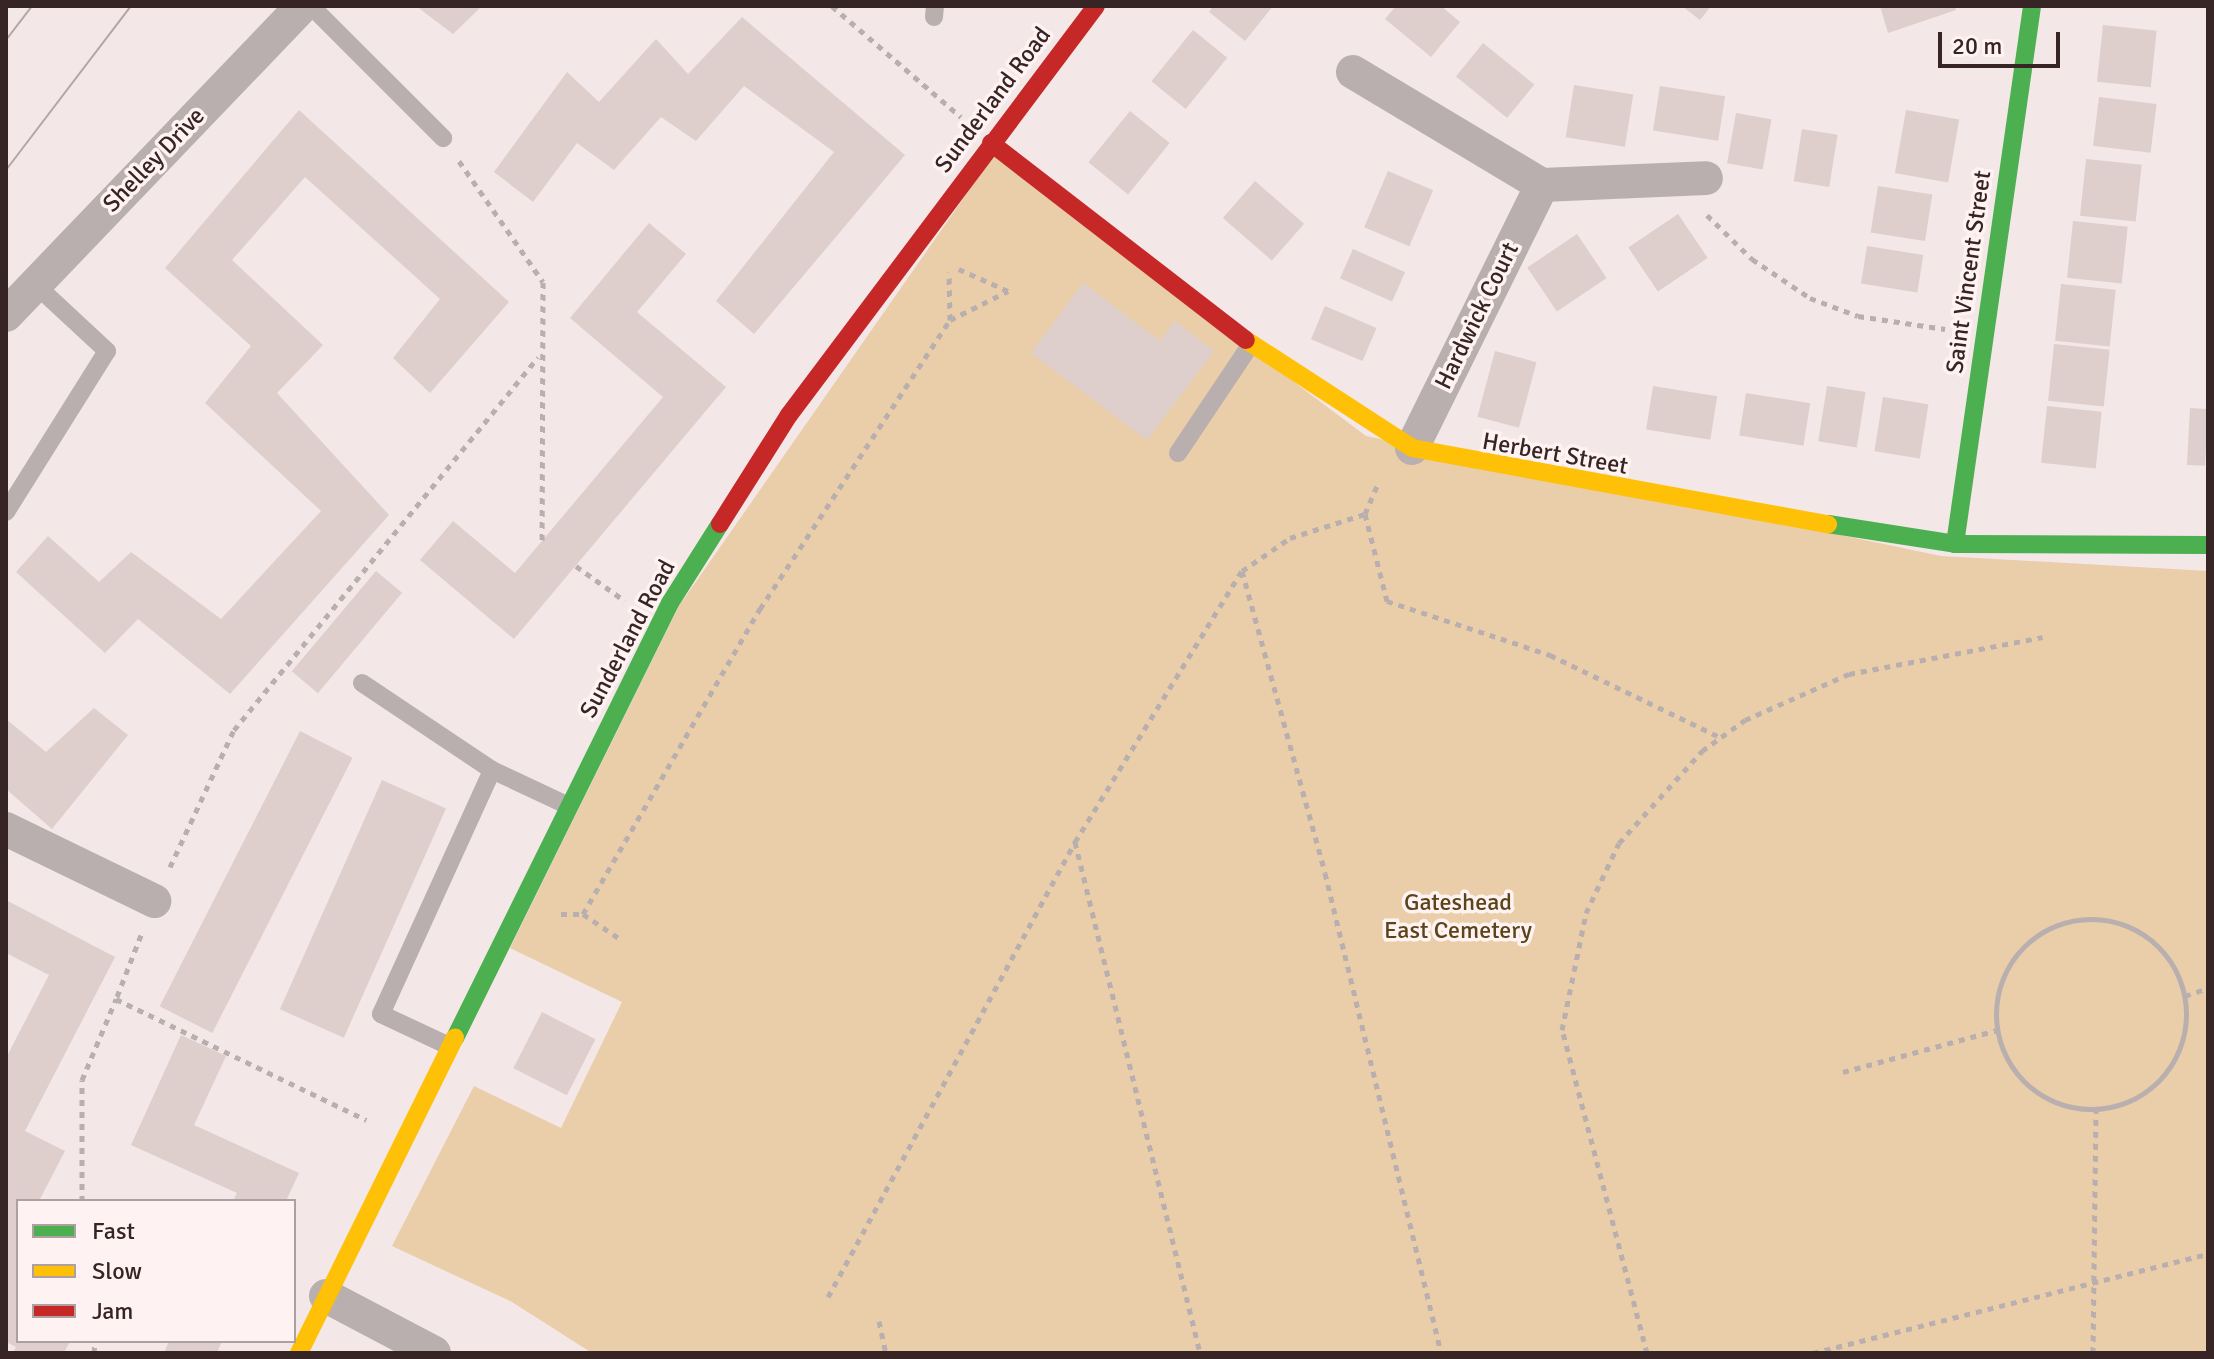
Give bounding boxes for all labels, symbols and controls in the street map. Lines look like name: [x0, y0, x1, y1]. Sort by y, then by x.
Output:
scale bar: [1942, 16, 2064, 66]
street label: Sunderland Road: [929, 22, 1057, 178]
text: 20 m: [1952, 31, 2002, 61]
street label: Shelley Drive: [97, 102, 211, 218]
street label: Saint Vincent Street: [1940, 169, 1998, 375]
street label: Hardwick Court: [1429, 238, 1525, 394]
street label: Herbert Street: [1480, 427, 1630, 481]
street label: Sunderland Road: [574, 555, 682, 723]
park label: Gateshead East Cemetery: [1384, 889, 1532, 945]
legend: [16, 1199, 296, 1343]
text: Fast: [92, 1216, 135, 1246]
text: Slow: [92, 1256, 142, 1286]
text: Jam: [92, 1296, 133, 1326]

